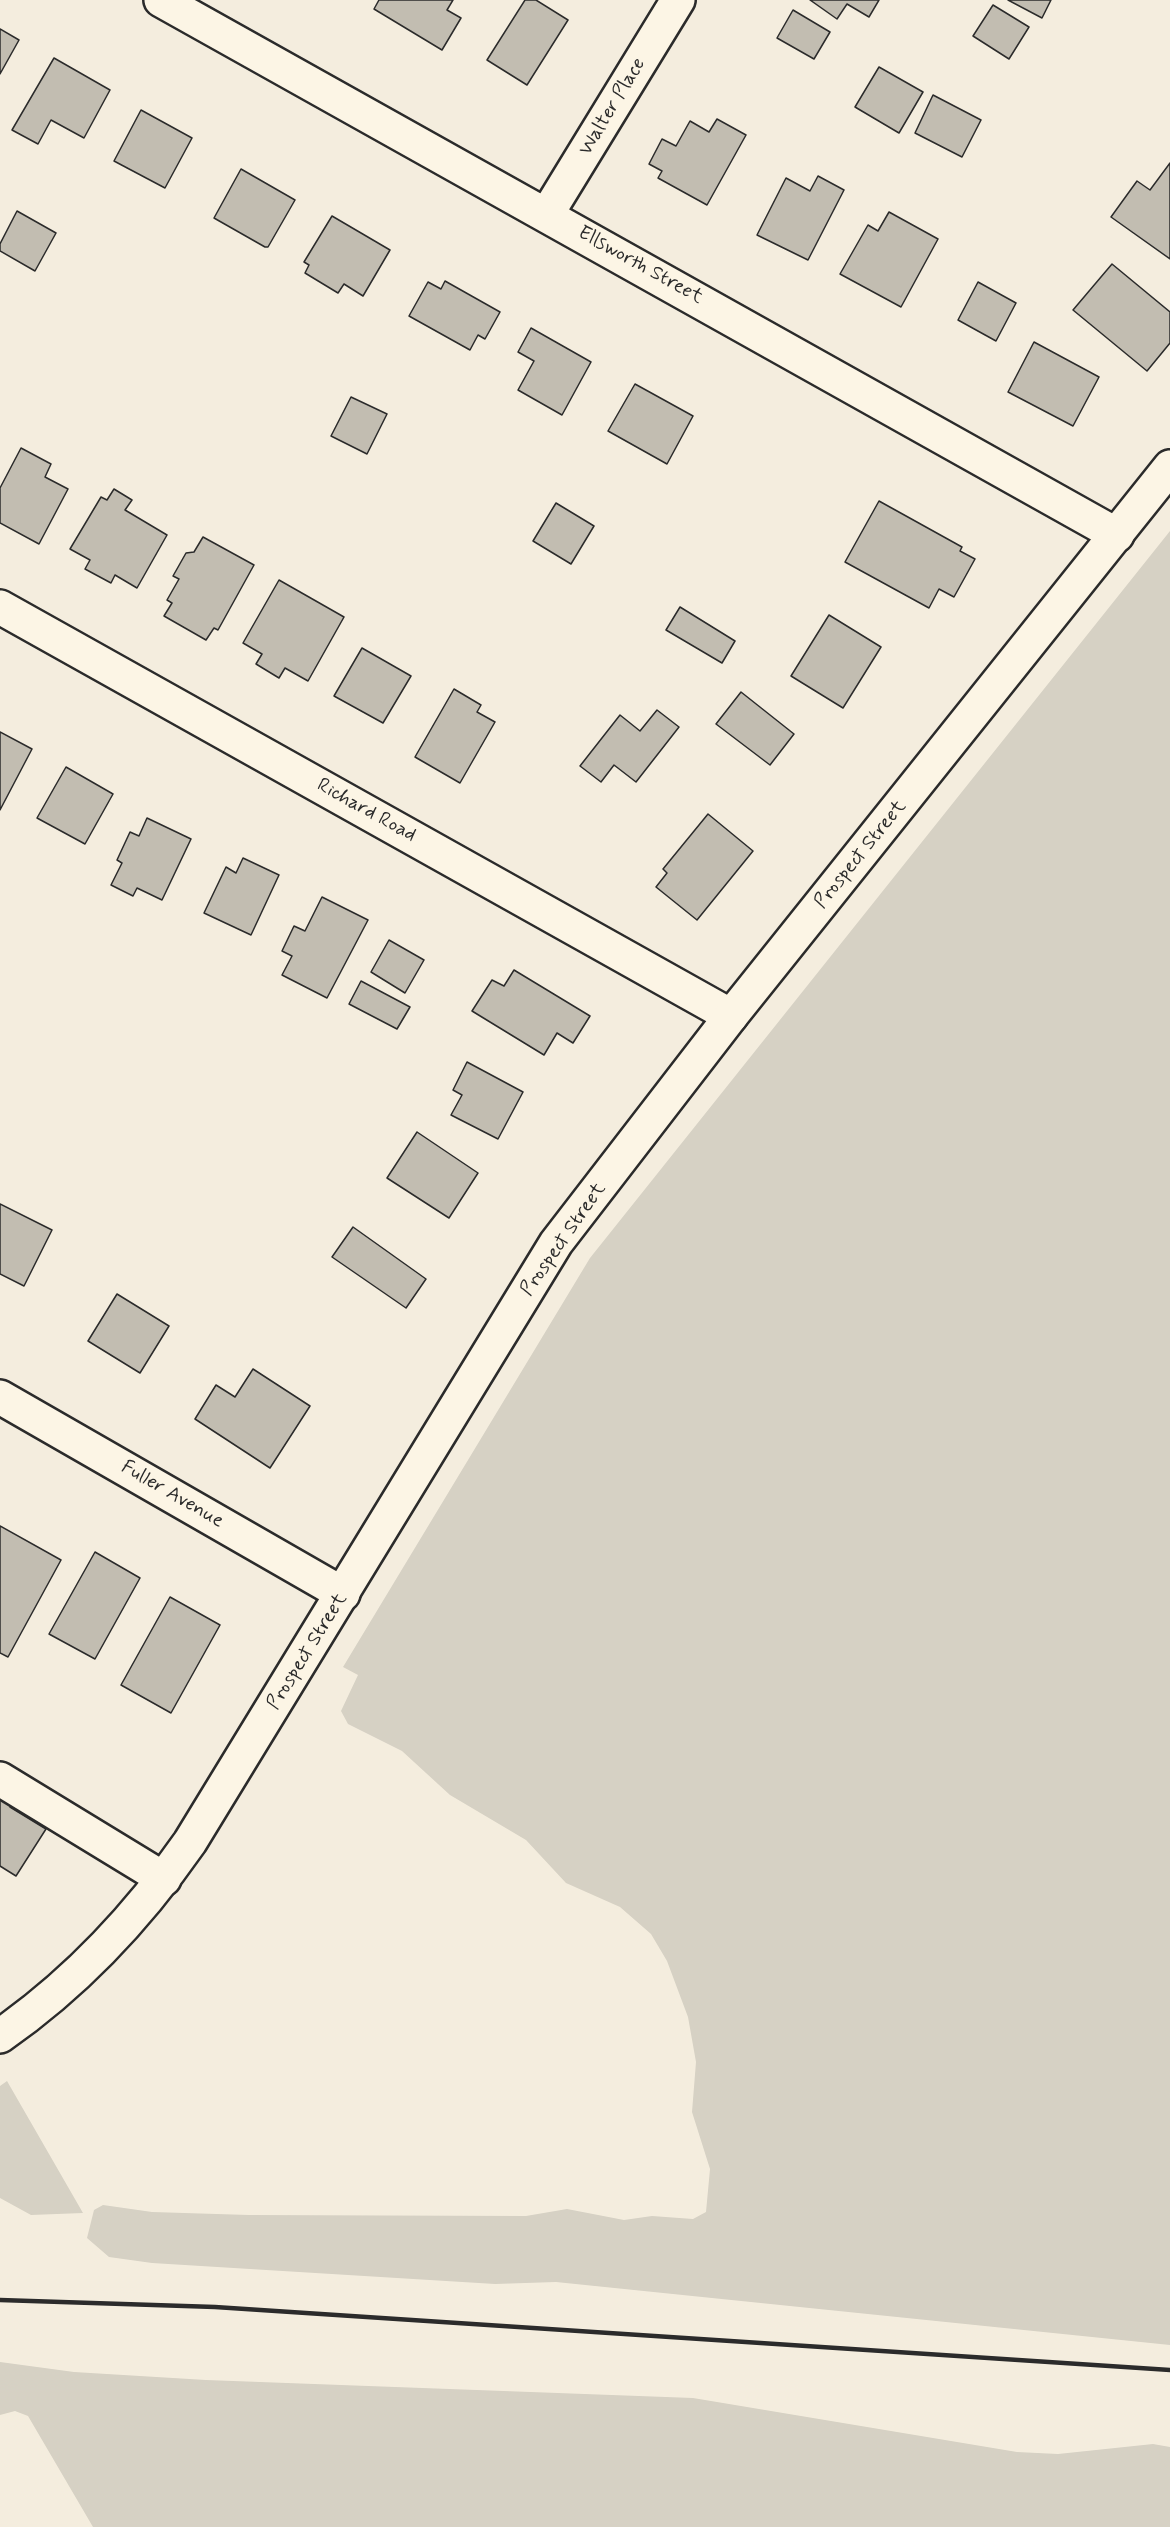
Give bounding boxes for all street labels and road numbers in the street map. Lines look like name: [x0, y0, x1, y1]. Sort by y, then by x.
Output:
street label: Walter Place: [574, 54, 652, 160]
street label: Ellsworth Street: [573, 222, 707, 310]
street label: Richard Road: [312, 774, 420, 848]
street label: Prospect Street: [810, 796, 912, 914]
street label: Prospect Street: [516, 1179, 612, 1301]
street label: Fuller Avenue: [116, 1456, 228, 1534]
street label: Prospect Street: [263, 1589, 353, 1715]

